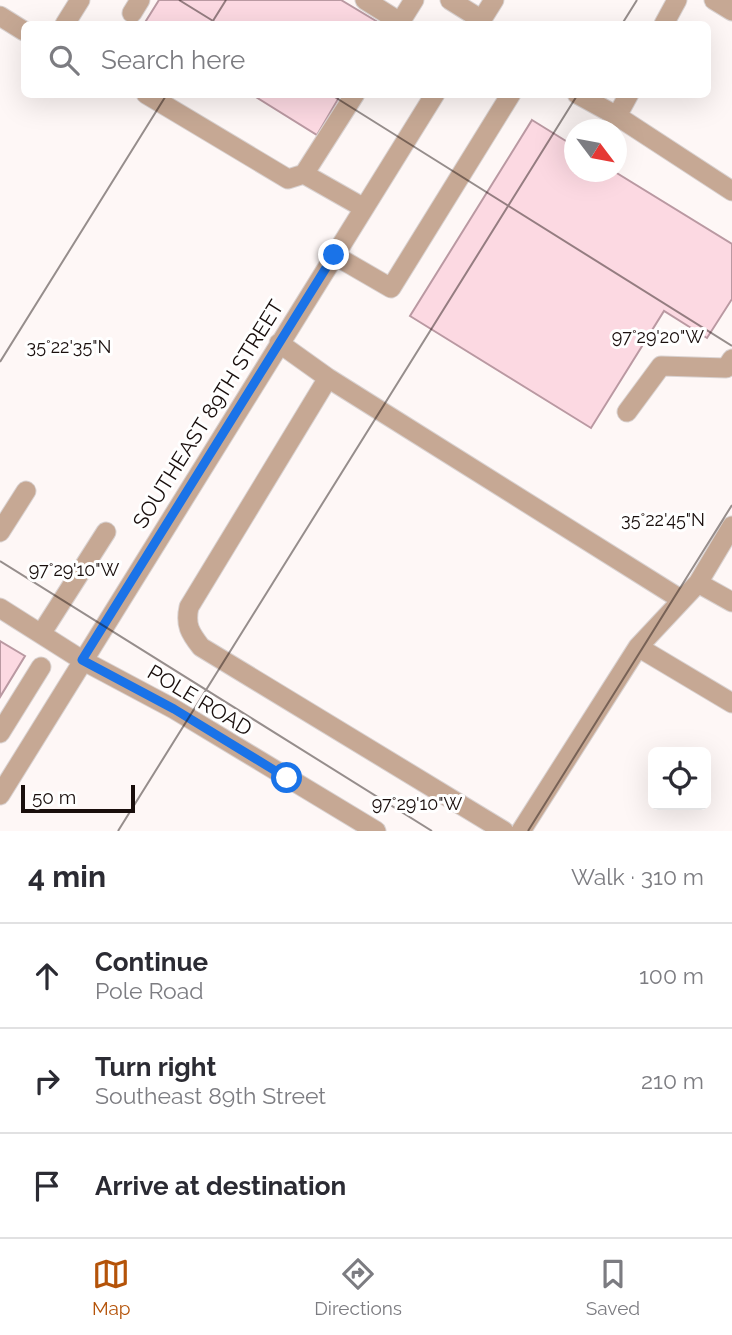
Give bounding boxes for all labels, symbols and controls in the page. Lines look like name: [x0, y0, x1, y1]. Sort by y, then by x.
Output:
search box: [21, 21, 711, 98]
icon: search: [45, 41, 83, 79]
text: Search here: [101, 45, 245, 75]
north arrow: [564, 119, 627, 182]
route end: [318, 239, 349, 270]
street label: SOUTHEAST 89TH STREET: [127, 295, 289, 533]
text: 97°29'20"W: [612, 326, 704, 347]
text: 35°22'35"N: [27, 336, 111, 357]
text: 35°22'45"N: [621, 509, 705, 530]
text: 97°29'10"W: [29, 559, 119, 580]
street label: POLE ROAD: [143, 659, 257, 741]
map controls: [648, 747, 711, 810]
button: locate: [648, 747, 711, 810]
route start: [271, 762, 302, 793]
scale bar: [21, 782, 135, 814]
text: 50 m: [32, 786, 76, 808]
text: 97°29'10"W: [372, 793, 462, 814]
text: 4 min: [28, 859, 106, 894]
text: Walk · 310 m: [571, 863, 704, 890]
text: Continue: [95, 947, 208, 977]
icon: ahead: [28, 957, 66, 995]
text: 100 m: [639, 962, 704, 989]
text: Pole Road: [95, 977, 204, 1004]
text: Turn right: [95, 1052, 216, 1082]
icon: right: [28, 1062, 66, 1100]
text: 210 m: [641, 1067, 704, 1094]
text: Southeast 89th Street: [95, 1082, 326, 1109]
icon: arrive: [28, 1167, 66, 1205]
text: Arrive at destination: [95, 1171, 346, 1201]
tab: Map: [92, 1255, 131, 1319]
tab: Directions: [314, 1255, 402, 1319]
tab: Saved: [586, 1255, 640, 1319]

